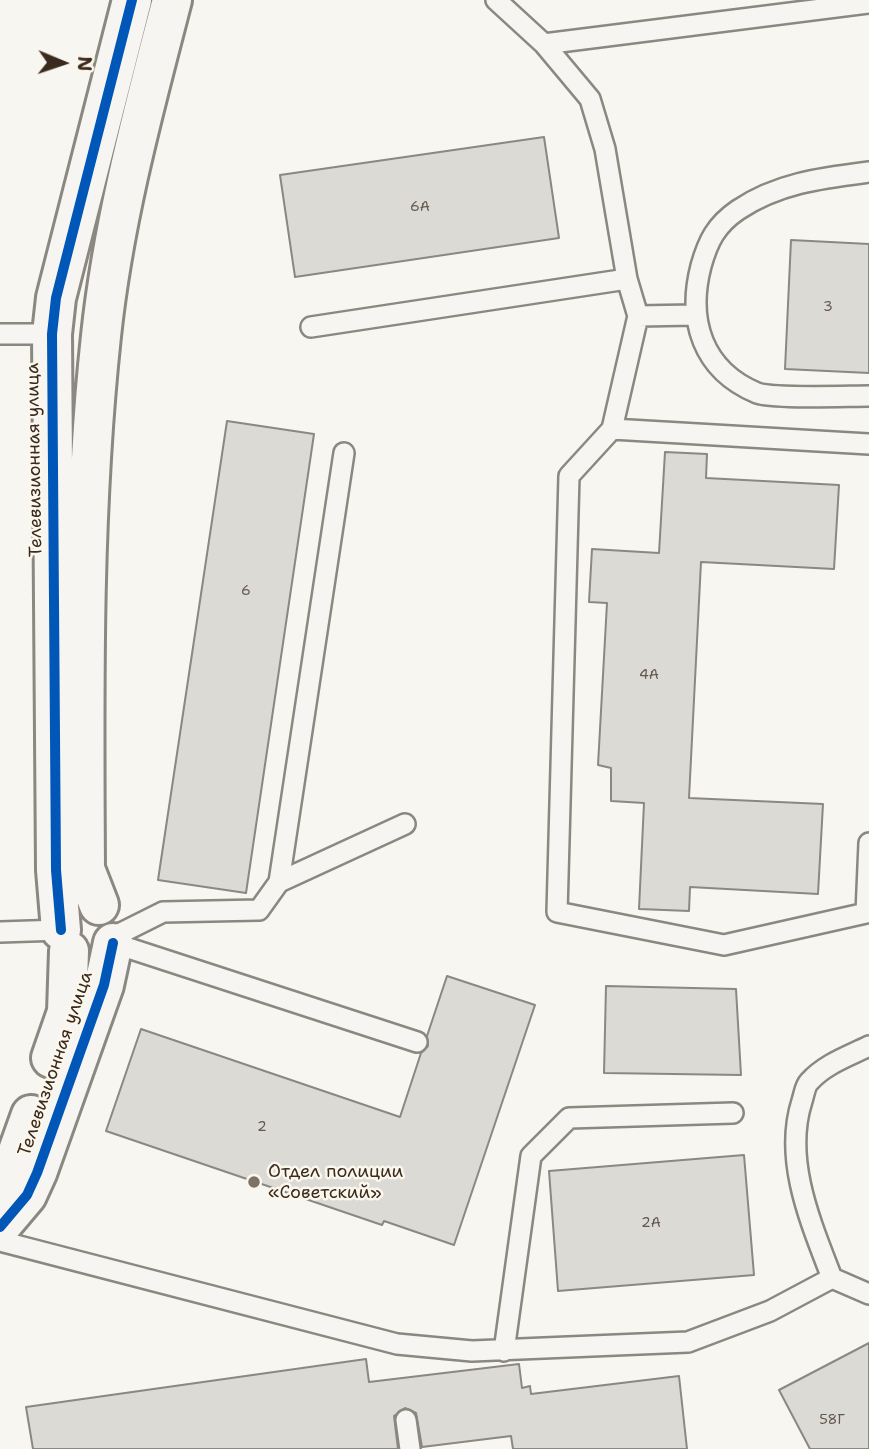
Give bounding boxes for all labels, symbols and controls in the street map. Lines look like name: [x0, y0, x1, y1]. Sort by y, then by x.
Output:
north arrow: [28, 28, 98, 98]
text: N: [72, 56, 97, 72]
house number: 6А: [410, 199, 430, 215]
house number: 3: [823, 299, 833, 315]
street label: Телевизионная улица: [23, 363, 47, 557]
house number: 6: [241, 583, 251, 599]
house number: 4А: [639, 667, 659, 683]
street label: Телевизионная улица: [14, 969, 98, 1159]
house number: 2: [257, 1119, 267, 1135]
place label: Отдел полиции «Советский»: [268, 1161, 403, 1204]
marker: Отдел полиции «Советский»: [246, 1174, 262, 1190]
house number: 2А: [641, 1215, 661, 1231]
house number: 58Г: [819, 1412, 845, 1428]

